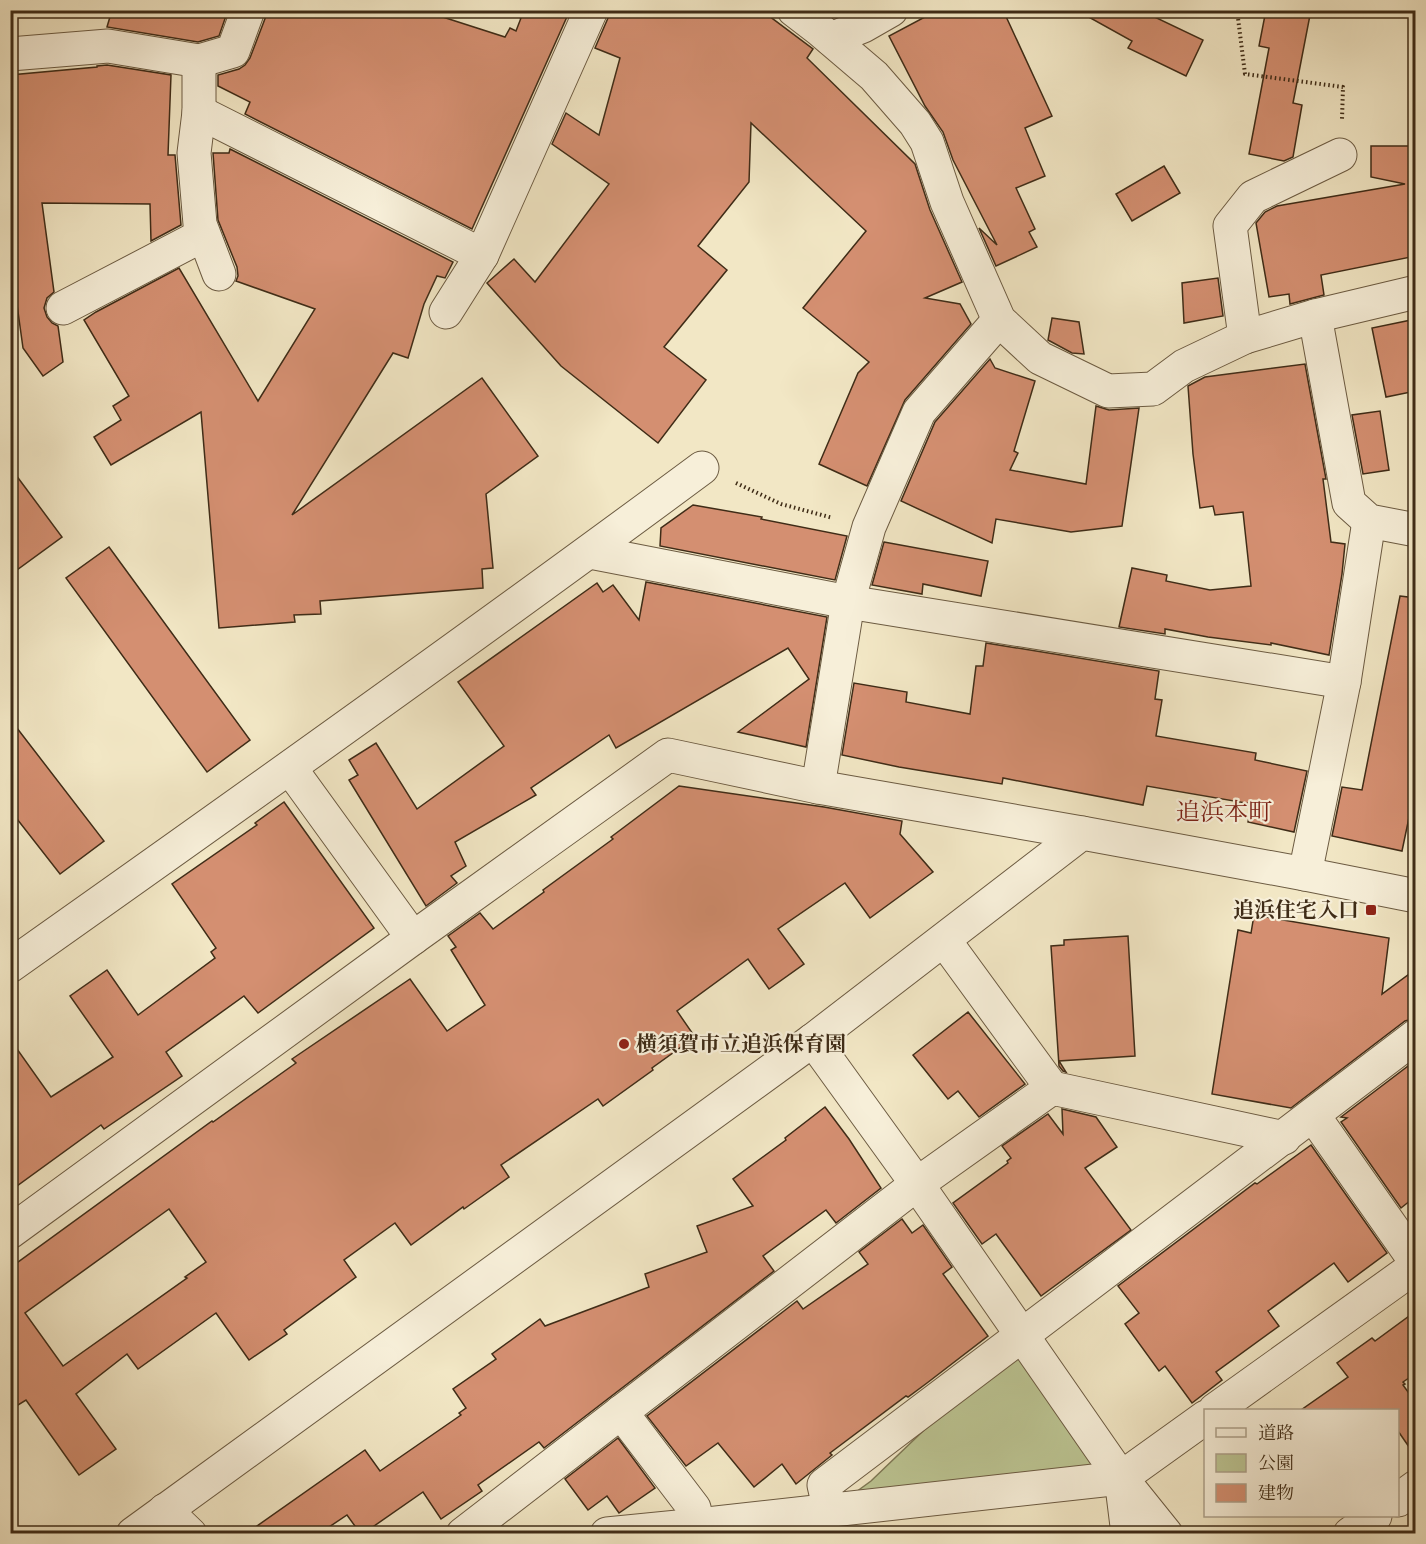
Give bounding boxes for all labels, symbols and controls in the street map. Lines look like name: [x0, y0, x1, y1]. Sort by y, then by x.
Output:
district label: 追浜本町: [1176, 797, 1272, 827]
place label: 追浜住宅入口: [1233, 897, 1359, 923]
marker: 追浜住宅入口: [1364, 903, 1378, 917]
place label: 横須賀市立追浜保育園: [636, 1031, 846, 1057]
marker: 横須賀市立追浜保育園: [617, 1037, 631, 1051]
legend: [1204, 1409, 1399, 1517]
text: 道路: [1258, 1422, 1294, 1444]
text: 公園: [1258, 1452, 1294, 1474]
text: 建物: [1258, 1482, 1294, 1504]

